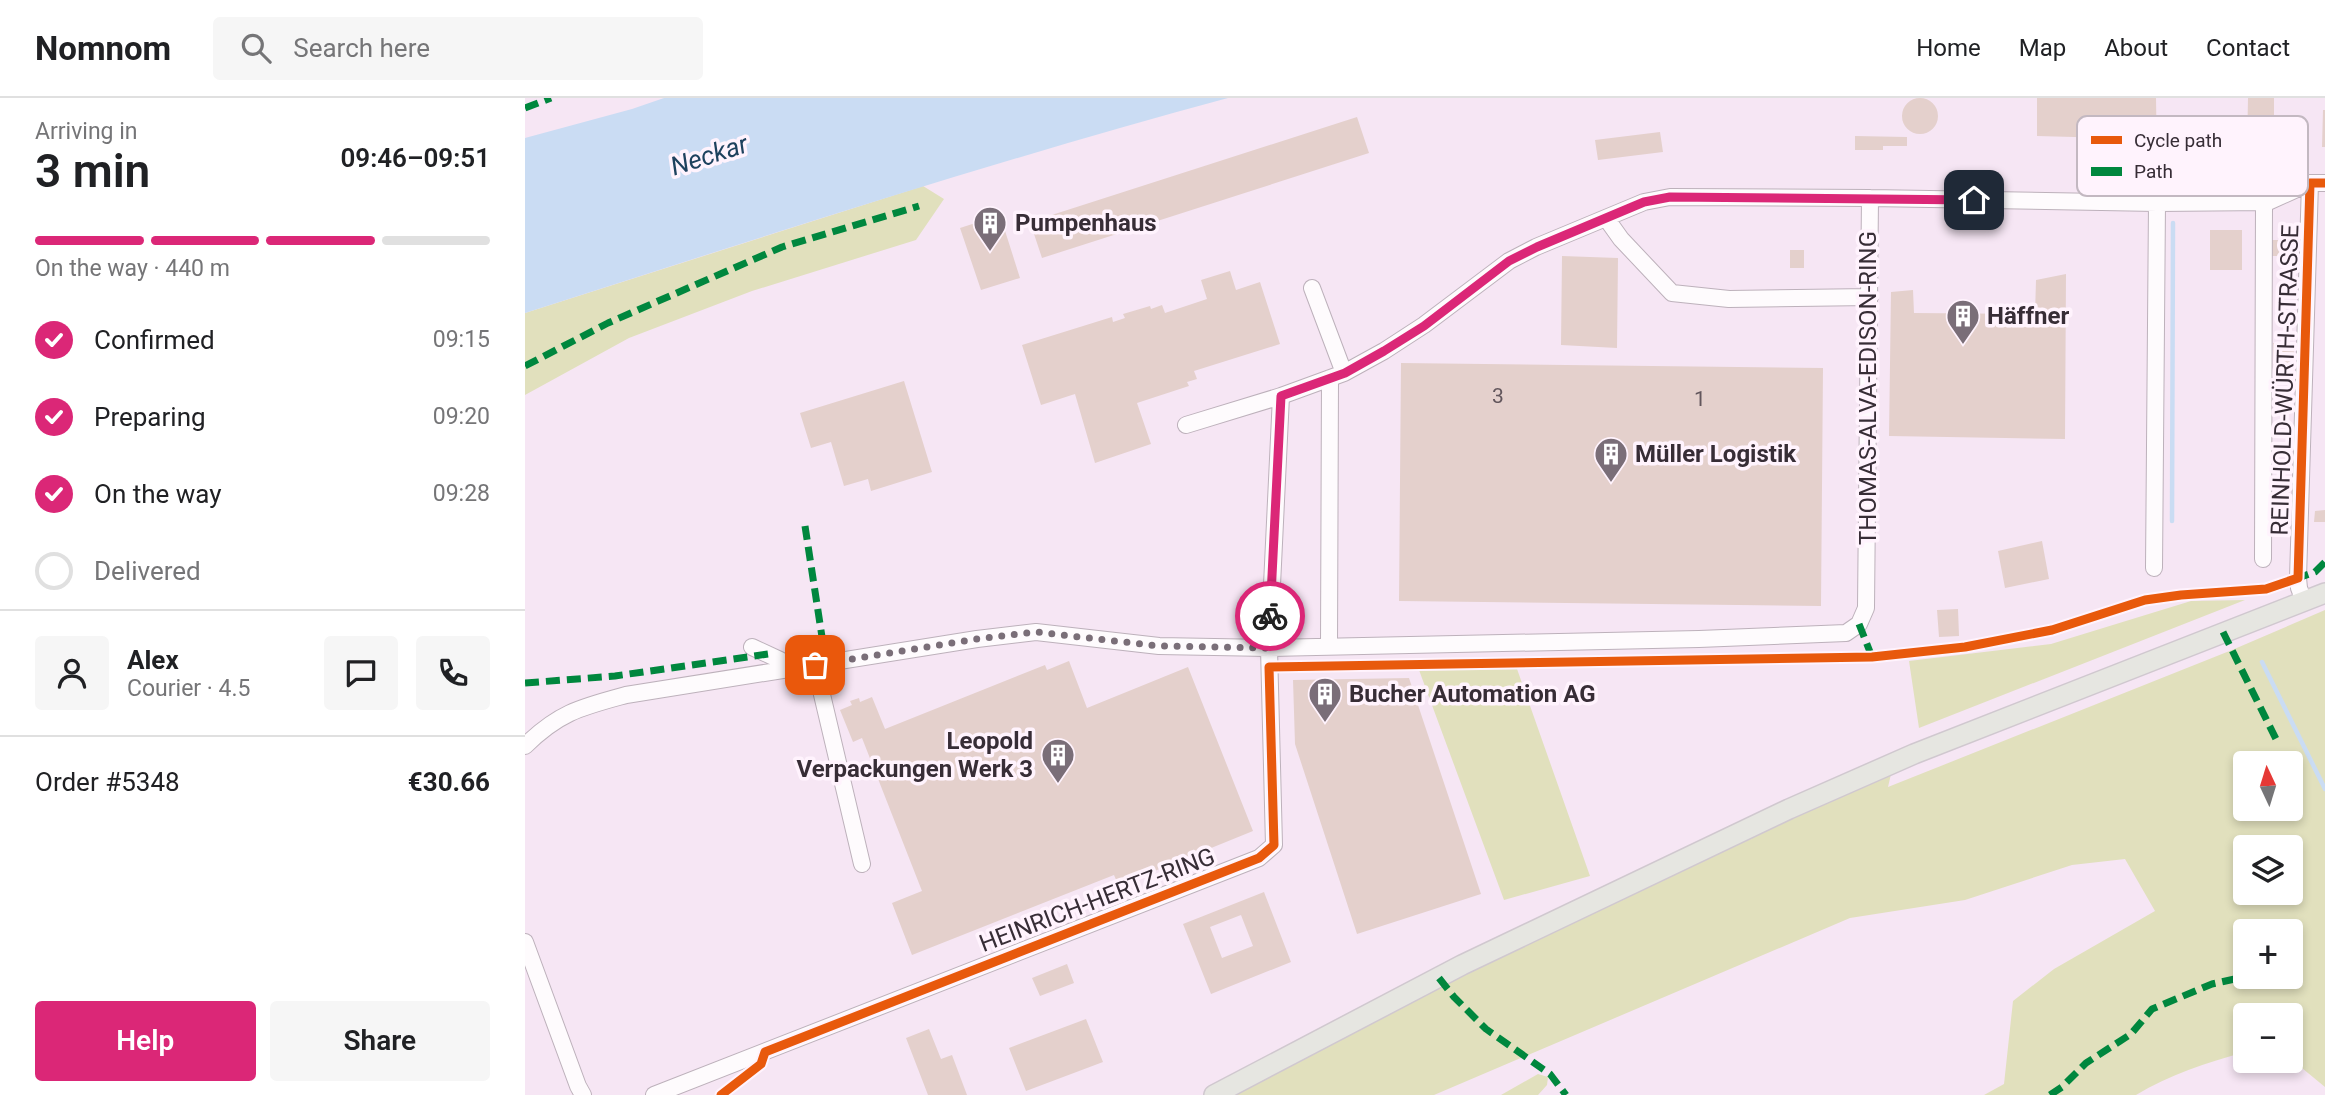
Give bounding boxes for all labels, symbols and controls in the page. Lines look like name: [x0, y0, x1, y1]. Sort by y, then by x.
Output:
search box: [213, 17, 703, 80]
text: Nomnom: [35, 29, 171, 68]
icon: search: [237, 29, 275, 67]
text: Search here: [293, 33, 430, 63]
text: Home: [1916, 34, 1981, 62]
text: Map: [2019, 34, 2066, 62]
text: About: [2104, 34, 2168, 62]
text: Contact: [2206, 34, 2290, 62]
legend: [2077, 116, 2308, 196]
text: Arriving in: [35, 118, 138, 145]
water label: Neckar: [667, 128, 753, 182]
text: Cycle path: [2134, 129, 2222, 152]
text: 09:46–09:51: [340, 143, 490, 173]
text: 3 min: [35, 144, 150, 198]
text: Path: [2134, 160, 2173, 183]
pin: [1944, 170, 2004, 230]
icon: home: [1955, 181, 1993, 219]
building icon: Pumpenhaus: [971, 204, 1009, 253]
place label: Pumpenhaus: [1015, 209, 1157, 237]
street label: REINHOLD-WÜRTH-STRASSE: [2266, 224, 2304, 536]
street label: THOMAS-ALVA-EDISON-RING: [1854, 231, 1882, 545]
text: On the way · 440 m: [35, 255, 230, 282]
building icon: Häffner: [1944, 297, 1982, 346]
place label: Häffner: [1987, 302, 2069, 330]
icon: check: [35, 321, 73, 359]
text: Confirmed: [94, 325, 215, 355]
text: 09:15: [433, 326, 490, 353]
house number: 3: [1492, 384, 1504, 408]
house number: 1: [1694, 387, 1706, 411]
icon: check: [35, 398, 73, 436]
text: Preparing: [94, 402, 206, 432]
text: 09:20: [433, 403, 490, 430]
building icon: Müller Logistik: [1592, 435, 1630, 484]
place label: Müller Logistik: [1635, 440, 1797, 468]
icon: check: [35, 475, 73, 513]
text: On the way: [94, 479, 222, 509]
text: 09:28: [433, 480, 490, 507]
text: Delivered: [94, 556, 201, 586]
courier: [1235, 581, 1305, 651]
icon: bike: [1251, 597, 1289, 635]
pin: [785, 635, 845, 695]
button: person: [35, 636, 109, 710]
button: chat: [324, 636, 398, 710]
button: phone: [416, 636, 490, 710]
text: Alex: [127, 645, 179, 675]
icon: bag: [796, 646, 834, 684]
text: Courier · 4.5: [127, 675, 250, 702]
building icon: Bucher Automation AG: [1306, 675, 1344, 724]
place label: Bucher Automation AG: [1349, 680, 1596, 708]
place label: Leopold Verpackungen Werk 3: [796, 727, 1033, 783]
building icon: Leopold Verpackungen Werk 3: [1039, 736, 1077, 785]
north arrow: [2233, 751, 2303, 821]
map controls: [2233, 751, 2303, 1073]
text: Order #5348: [35, 767, 180, 797]
text: €30.66: [408, 767, 490, 797]
button: layers: [2233, 835, 2303, 905]
street label: HEINRICH-HERTZ-RING: [975, 842, 1219, 958]
button: +: [2233, 919, 2303, 989]
button: Help: [35, 1001, 256, 1081]
button: Share: [270, 1001, 490, 1081]
button: −: [2233, 1003, 2303, 1073]

